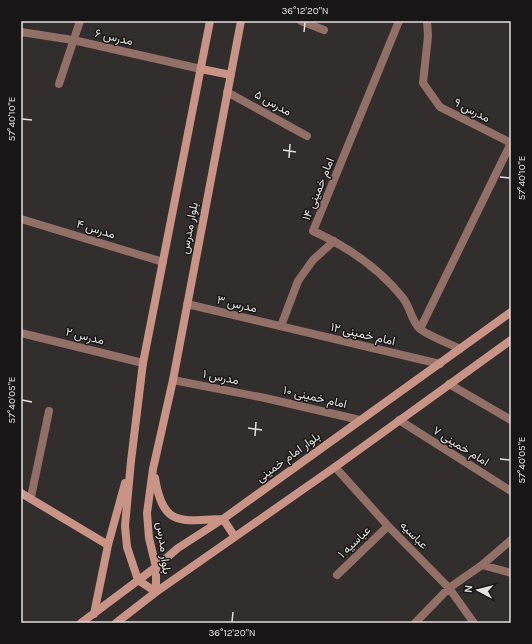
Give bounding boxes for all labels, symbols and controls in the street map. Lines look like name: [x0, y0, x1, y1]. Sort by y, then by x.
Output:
text: 36°12'20"N: [281, 5, 329, 17]
street label: مدرس ۶: [93, 26, 134, 49]
street label: مدرس ۵: [252, 87, 294, 120]
street label: مدرس ۹: [451, 95, 492, 126]
text: 57°40'10"E: [6, 97, 18, 141]
street label: امام خمینی ۱۴: [299, 156, 338, 223]
text: 57°40'10"E: [516, 156, 528, 200]
street label: بلوار مدرس: [177, 201, 202, 255]
street label: مدرس ۴: [75, 216, 117, 242]
street label: مدرس ۳: [215, 293, 258, 316]
street label: امام خمینی ۱۲: [329, 320, 397, 349]
street label: مدرس ۲: [64, 324, 106, 349]
street label: مدرس ۱: [202, 367, 240, 388]
text: 57°40'05"E: [6, 377, 18, 423]
street label: امام خمینی ۱۰: [282, 383, 348, 412]
street label: امام خمینی ۷: [430, 423, 492, 470]
street label: بلوار امام خمینی: [253, 429, 323, 486]
text: 57°40'05"E: [516, 437, 528, 483]
street label: عباسیه: [397, 518, 431, 552]
street label: بلوار مدرس: [153, 521, 174, 575]
street label: عباسیه ۱: [335, 523, 373, 561]
north arrow: [458, 570, 498, 610]
text: N: [462, 584, 476, 594]
text: 36°12'20"N: [208, 627, 256, 639]

